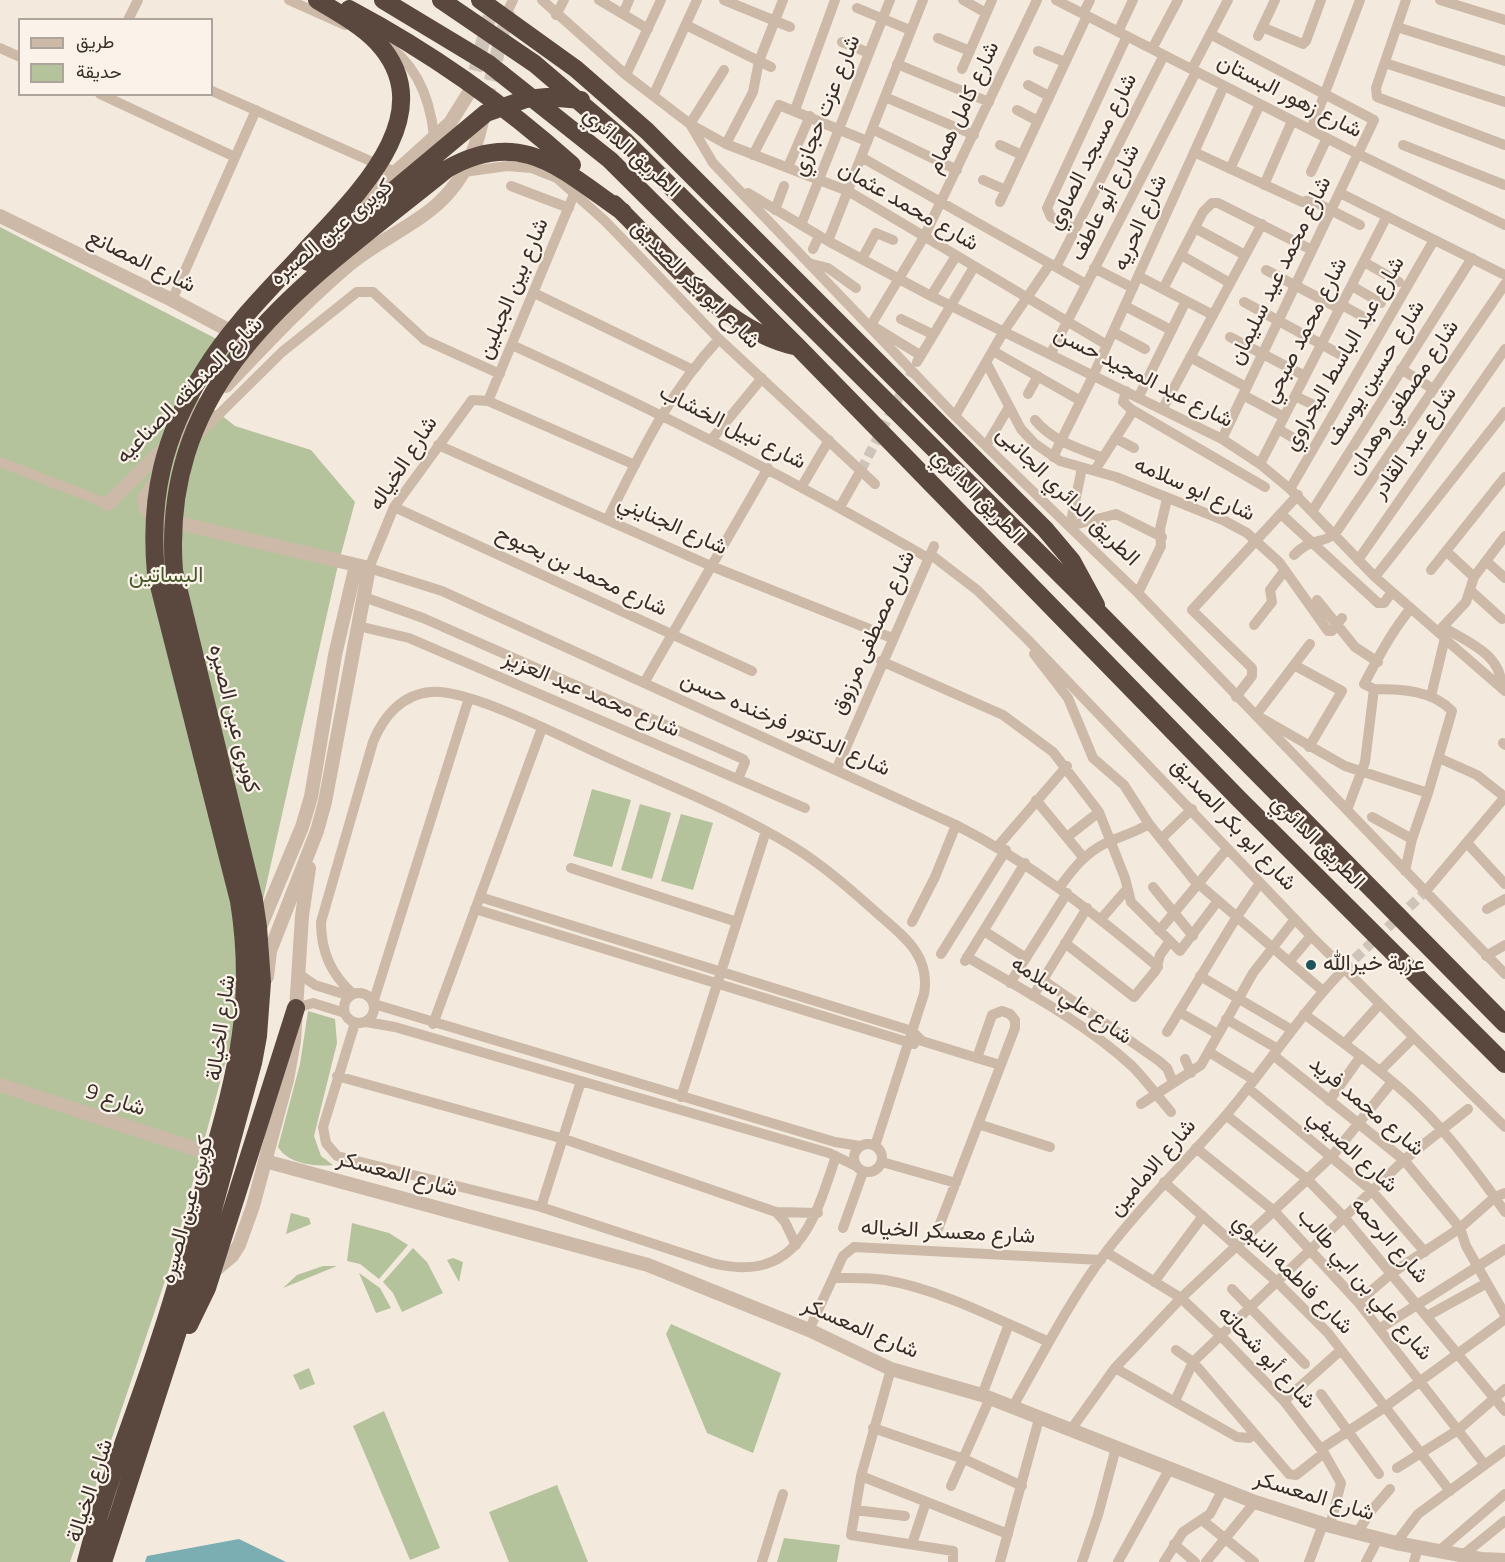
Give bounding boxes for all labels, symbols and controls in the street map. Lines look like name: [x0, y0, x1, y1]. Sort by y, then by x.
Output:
legend: [18, 18, 213, 96]
text: طريق: [76, 28, 114, 55]
street label: شارع عزت حجازي: [787, 32, 867, 180]
street label: شارع كامل همام: [922, 38, 1006, 178]
street label: شارع زهور البستان: [1212, 49, 1366, 145]
text: حديقة: [76, 58, 122, 85]
street label: شارع مسجد الصاوي: [1042, 69, 1144, 235]
street label: الطريق الدائري: [577, 102, 685, 204]
street label: شارع أبو عاطف: [1065, 140, 1147, 266]
street label: شارع محمد عثمان: [833, 156, 983, 258]
street label: شارع الحريه: [1108, 171, 1174, 275]
street label: شارع محمد عيد سليمان: [1224, 172, 1338, 370]
street label: كوبرى عين الصيره: [265, 174, 399, 292]
street label: شارع بين الجبلين: [472, 214, 556, 364]
street label: شارع ابو بكر الصديق: [625, 215, 765, 355]
street label: شارع المصانع: [82, 224, 200, 300]
street label: شارع عبد الباسط البحراوي: [1279, 252, 1411, 456]
street label: شارع محمد صبحي: [1258, 254, 1354, 408]
street label: شارع حسين يوسف: [1320, 296, 1432, 452]
street label: شارع المنطقه الصناعيه: [111, 312, 269, 470]
street label: شارع مصطفي وهدان: [1342, 315, 1466, 481]
street label: شارع عبد المجيد حسن: [1049, 321, 1237, 435]
street label: شارع نبيل الخشاب: [654, 380, 810, 476]
street label: شارع عبد القادر: [1367, 382, 1463, 504]
street label: شارع الخياله: [364, 412, 444, 516]
street label: الطريق الدائري الجانبى: [990, 422, 1144, 572]
street label: الطريق الدائري: [925, 444, 1029, 550]
street label: شارع ابو سلامه: [1130, 452, 1258, 528]
street label: شارع الجنايني: [613, 490, 731, 562]
street label: شارع محمد بن بحبوح: [491, 521, 671, 623]
street label: شارع مصطفى مرزوق: [826, 547, 922, 719]
park label: البساتين: [129, 564, 203, 590]
street label: كوبرى عين الصيره: [202, 642, 264, 796]
street label: شارع محمد عبد العزيز: [499, 646, 683, 744]
street label: شارع الدكتور فرخنده حسن: [676, 667, 894, 783]
street label: شارع ابو بكر الصديق: [1165, 753, 1301, 897]
street label: الطريق الدائري: [1264, 790, 1370, 896]
street label: شارع علي سلامه: [1005, 951, 1137, 1051]
place label: عزبة خيرالله: [1323, 952, 1425, 978]
marker: عزبة خيرالله: [1304, 958, 1318, 972]
street label: شارع الخيالة: [201, 973, 243, 1083]
street label: شارع محمد فريد: [1303, 1051, 1429, 1163]
street label: شارع 9: [82, 1079, 148, 1123]
street label: شارع الصيفي: [1301, 1105, 1403, 1199]
street label: شارع الامامين: [1104, 1114, 1202, 1222]
street label: كوبرى عين الصيره: [156, 1133, 220, 1287]
street label: شارع المعسكر: [334, 1146, 460, 1204]
street label: شارع الرحمه: [1344, 1192, 1434, 1290]
street label: شارع علي بن ابي طالب: [1291, 1203, 1437, 1367]
street label: شارع فاطمه النبوي: [1226, 1209, 1358, 1341]
street label: شارع معسكر الخياله: [860, 1215, 1036, 1251]
street label: شارع المعسكر: [798, 1293, 922, 1365]
street label: شارع أبو شحاته: [1211, 1301, 1321, 1415]
street label: شارع الخيالة: [62, 1436, 120, 1546]
street label: شارع المعسكر: [1251, 1466, 1377, 1528]

